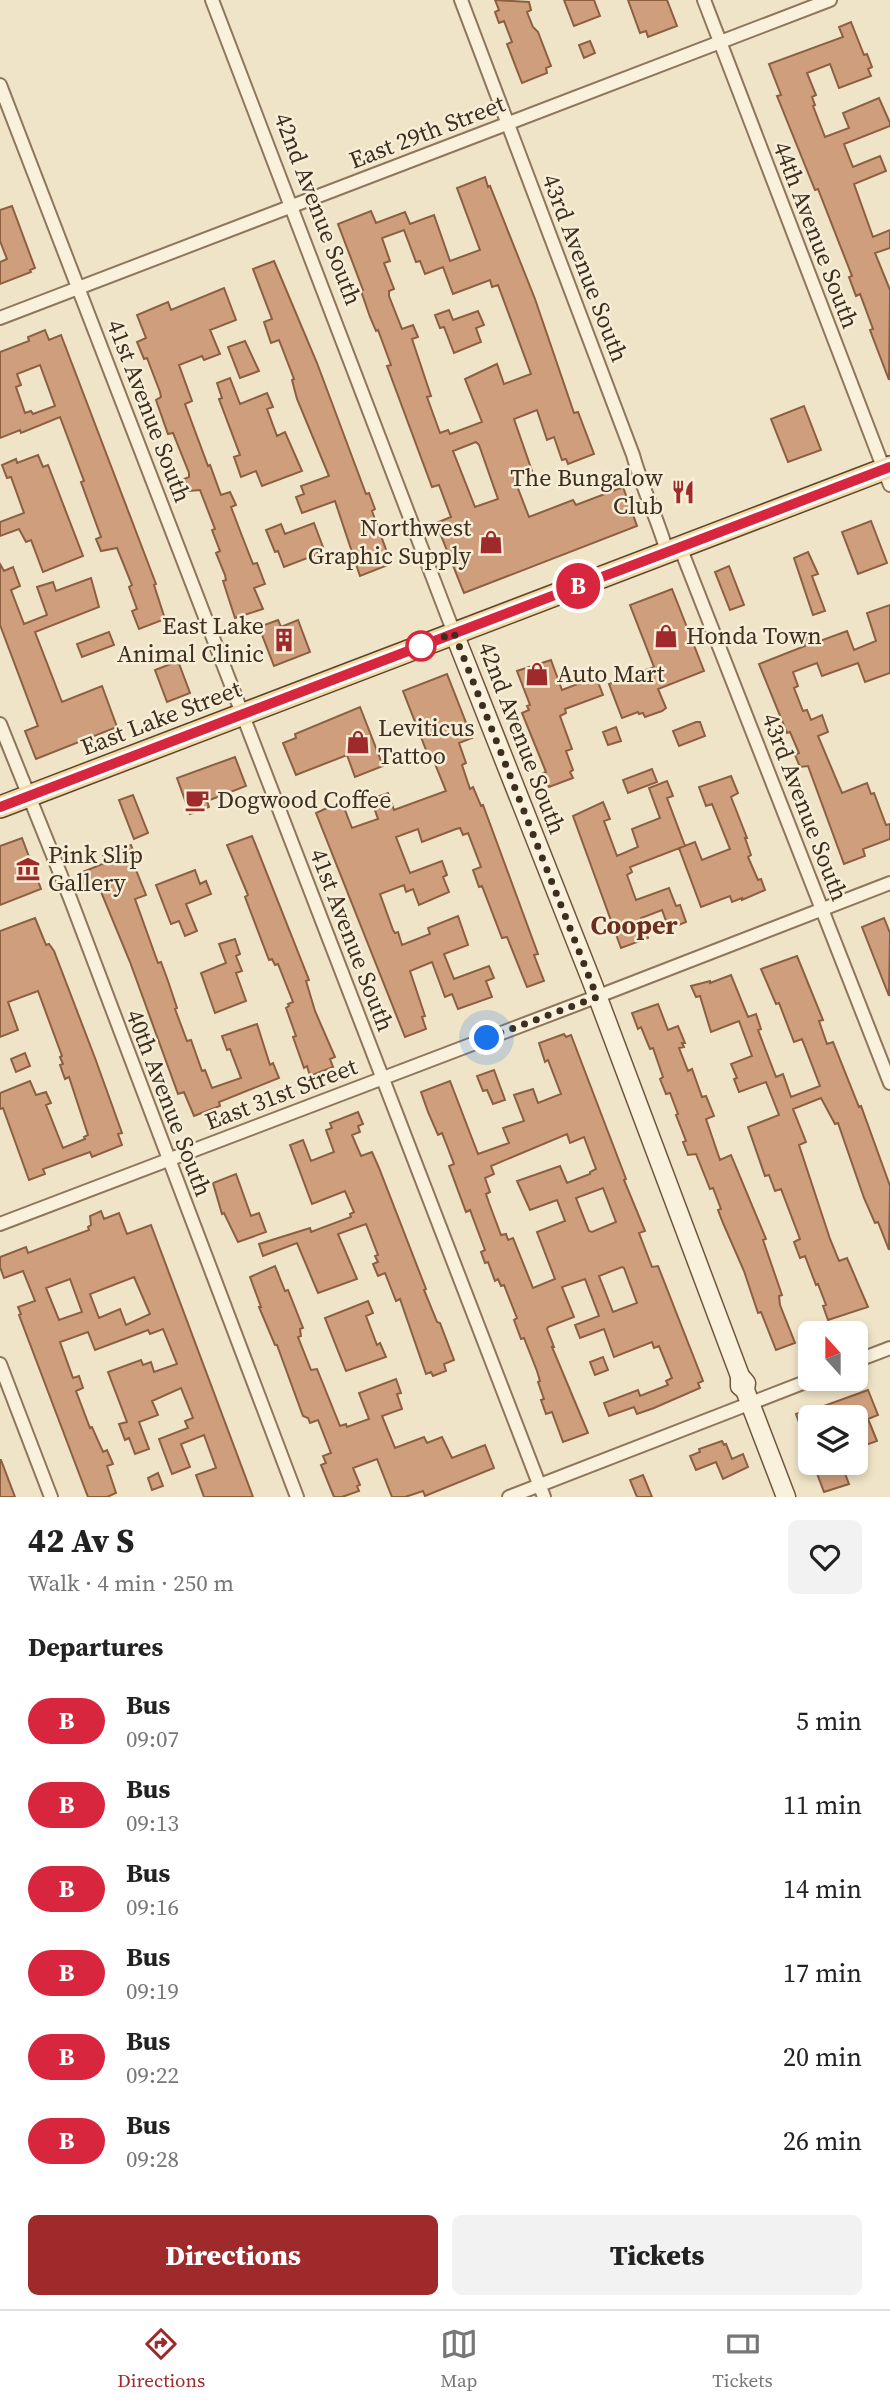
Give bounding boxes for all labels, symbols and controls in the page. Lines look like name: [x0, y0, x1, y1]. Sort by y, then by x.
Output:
street label: East 29th Street: [344, 87, 510, 176]
street label: 42nd Avenue South: [267, 108, 370, 310]
street label: 44th Avenue South: [766, 137, 867, 333]
street label: 43rd Avenue South: [534, 169, 637, 367]
street label: 41st Avenue South: [99, 315, 200, 507]
place label: The Bungalow Club: [510, 461, 664, 522]
restaurant icon: The Bungalow Club: [669, 478, 697, 506]
place label: Northwest Graphic Supply: [308, 511, 472, 572]
shop icon: Northwest Graphic Supply: [477, 528, 505, 556]
line badge: B: [555, 563, 601, 609]
text: B: [570, 569, 586, 602]
place label: East Lake Animal Clinic: [117, 609, 264, 670]
place label: Honda Town: [686, 619, 822, 652]
shop icon: Honda Town: [652, 622, 680, 650]
building icon: East Lake Animal Clinic: [270, 626, 298, 654]
unlabelled marker: [406, 631, 436, 661]
street label: 42nd Avenue South: [471, 637, 574, 839]
place label: Auto Mart: [557, 657, 665, 690]
shop icon: Auto Mart: [523, 660, 551, 688]
street label: East Lake Street: [76, 672, 246, 763]
street label: 43rd Avenue South: [754, 708, 857, 906]
place label: Leviticus Tattoo: [378, 711, 475, 772]
shop icon: Leviticus Tattoo: [344, 728, 372, 756]
place label: Dogwood Coffee: [217, 783, 391, 816]
cafe icon: Dogwood Coffee: [183, 786, 211, 814]
place label: Pink Slip Gallery: [48, 838, 143, 899]
street label: 41st Avenue South: [302, 844, 403, 1036]
museum icon: Pink Slip Gallery: [14, 855, 42, 883]
district label: Cooper: [590, 907, 678, 943]
street label: 40th Avenue South: [119, 1005, 220, 1201]
your location: [469, 1020, 504, 1055]
street label: East 31st Street: [200, 1049, 362, 1138]
north arrow: [798, 1321, 868, 1391]
map controls: [798, 1321, 868, 1475]
button: layers: [798, 1405, 868, 1475]
text: 42 Av S: [28, 1518, 134, 1563]
button: heart: [788, 1520, 862, 1594]
text: Walk · 4 min · 250 m: [28, 1567, 234, 1599]
text: Departures: [28, 1629, 163, 1665]
text: Bus: [126, 1687, 170, 1723]
text: 5 min: [796, 1703, 862, 1739]
text: B: [59, 1704, 74, 1737]
text: 09:07: [126, 1723, 179, 1755]
text: Bus: [126, 1771, 170, 1807]
text: 11 min: [783, 1787, 862, 1823]
text: B: [59, 1788, 74, 1821]
text: 09:13: [126, 1807, 179, 1839]
text: Bus: [126, 1855, 170, 1891]
text: 14 min: [783, 1871, 862, 1907]
text: B: [59, 1872, 74, 1905]
text: 09:16: [126, 1891, 179, 1923]
text: Bus: [126, 1939, 170, 1975]
text: 17 min: [783, 1955, 862, 1991]
text: B: [59, 1956, 74, 1989]
text: 09:19: [126, 1975, 179, 2007]
text: Bus: [126, 2023, 170, 2059]
text: 20 min: [783, 2039, 862, 2075]
text: B: [59, 2040, 74, 2073]
text: 09:22: [126, 2059, 179, 2091]
text: Bus: [126, 2107, 170, 2143]
text: 26 min: [783, 2123, 862, 2159]
text: B: [59, 2124, 74, 2157]
text: 09:28: [126, 2143, 179, 2175]
button: Directions: [28, 2215, 438, 2295]
button: Tickets: [452, 2215, 862, 2295]
tab: Directions: [117, 2325, 205, 2393]
tab: Map: [440, 2325, 478, 2393]
tab: Tickets: [712, 2325, 773, 2393]

